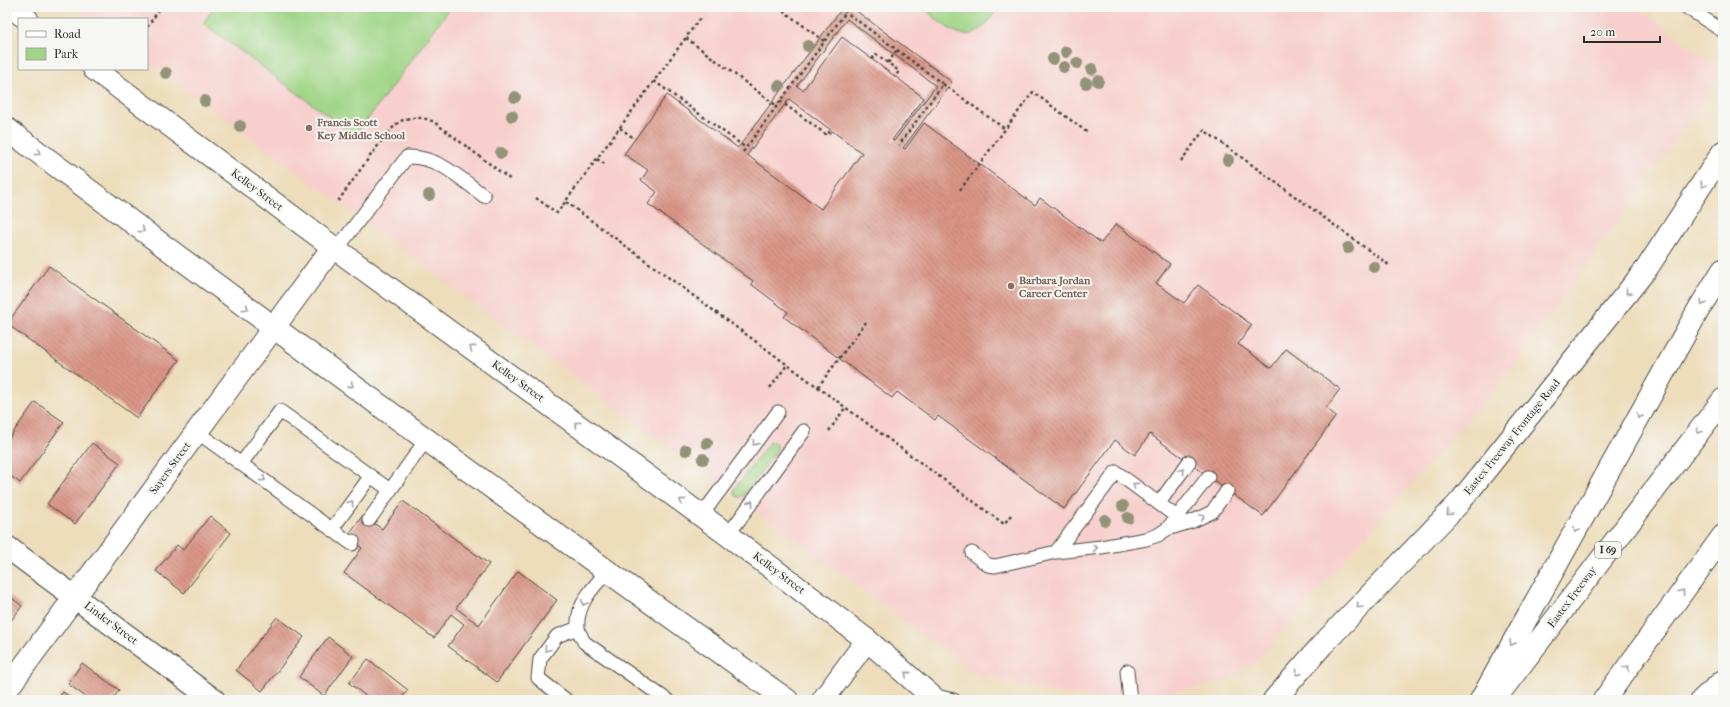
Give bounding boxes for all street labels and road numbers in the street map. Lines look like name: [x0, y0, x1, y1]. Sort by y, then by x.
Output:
street label: Kelley Street: [228, 166, 286, 214]
street label: Kelley Street: [489, 358, 547, 404]
street label: Eastex Freeway Frontage Road: [1461, 376, 1563, 498]
street label: Sayers Street: [147, 439, 193, 497]
road number: I 69: [1595, 542, 1621, 558]
street label: Kelley Street: [750, 549, 808, 597]
street label: Eastex Freeway: [1545, 563, 1600, 630]
street label: Linder Street: [82, 599, 140, 647]

